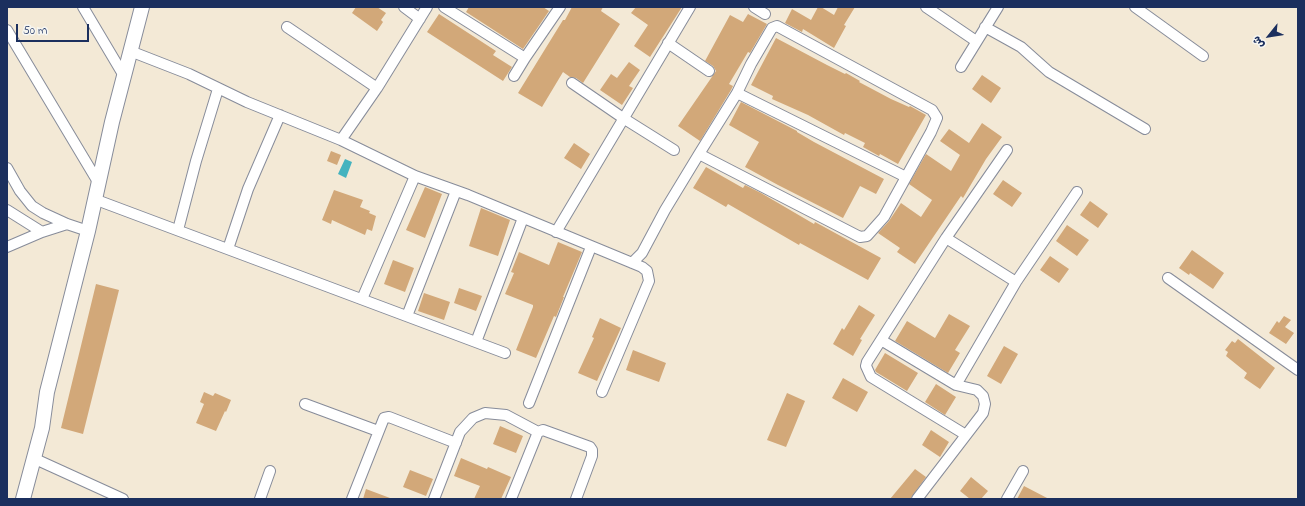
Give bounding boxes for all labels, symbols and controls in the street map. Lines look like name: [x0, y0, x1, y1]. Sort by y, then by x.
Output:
scale bar: [18, 16, 91, 42]
north arrow: [1249, 16, 1289, 56]
text: 50 m: [23, 22, 47, 40]
text: ش: [1249, 33, 1269, 51]

